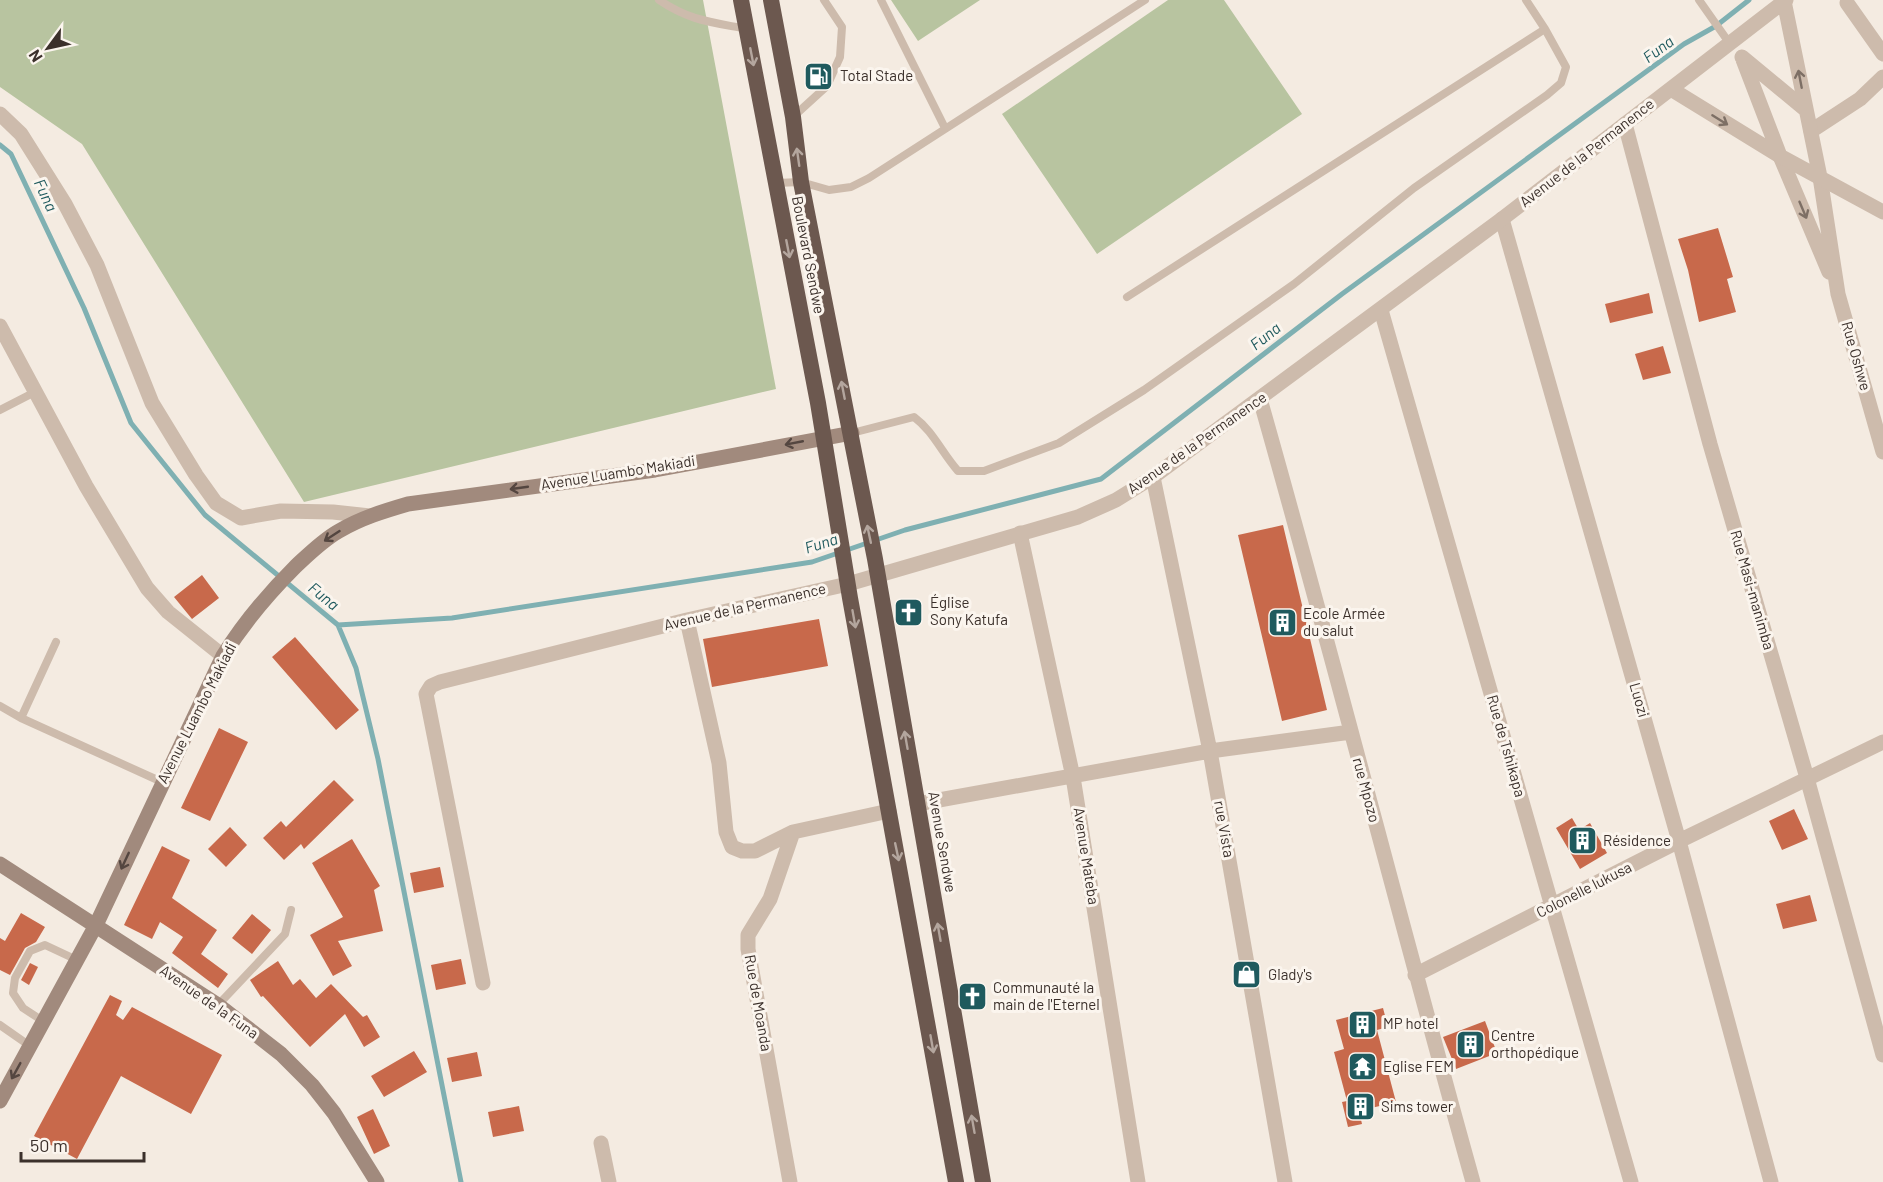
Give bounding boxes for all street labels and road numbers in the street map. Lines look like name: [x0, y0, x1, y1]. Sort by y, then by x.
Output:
street label: Avenue de la Permanence: [1516, 94, 1657, 210]
street label: Boulevard Sendwe: [789, 194, 829, 315]
street label: Rue Oshwe: [1838, 319, 1875, 392]
street label: Avenue de la Permanence: [1123, 387, 1270, 497]
street label: Avenue Luambo Makiadi: [539, 451, 696, 493]
street label: Rue Masi-manimba: [1727, 528, 1779, 652]
street label: Avenue de la Permanence: [662, 579, 828, 633]
street label: Avenue Luambo Makiadi: [153, 639, 240, 786]
street label: Luozi: [1626, 680, 1653, 719]
street label: Rue de Tshikapa: [1484, 693, 1530, 799]
street label: rue Mpozo: [1350, 755, 1384, 824]
street label: Avenue Sendwe: [925, 790, 961, 894]
street label: rue Vista: [1211, 799, 1239, 859]
street label: Avenue Mateba: [1070, 806, 1104, 906]
street label: Colonelle lukusa: [1533, 857, 1634, 921]
street label: Rue de Moanda: [742, 953, 776, 1053]
street label: Avenue de la Funa: [157, 961, 262, 1042]

